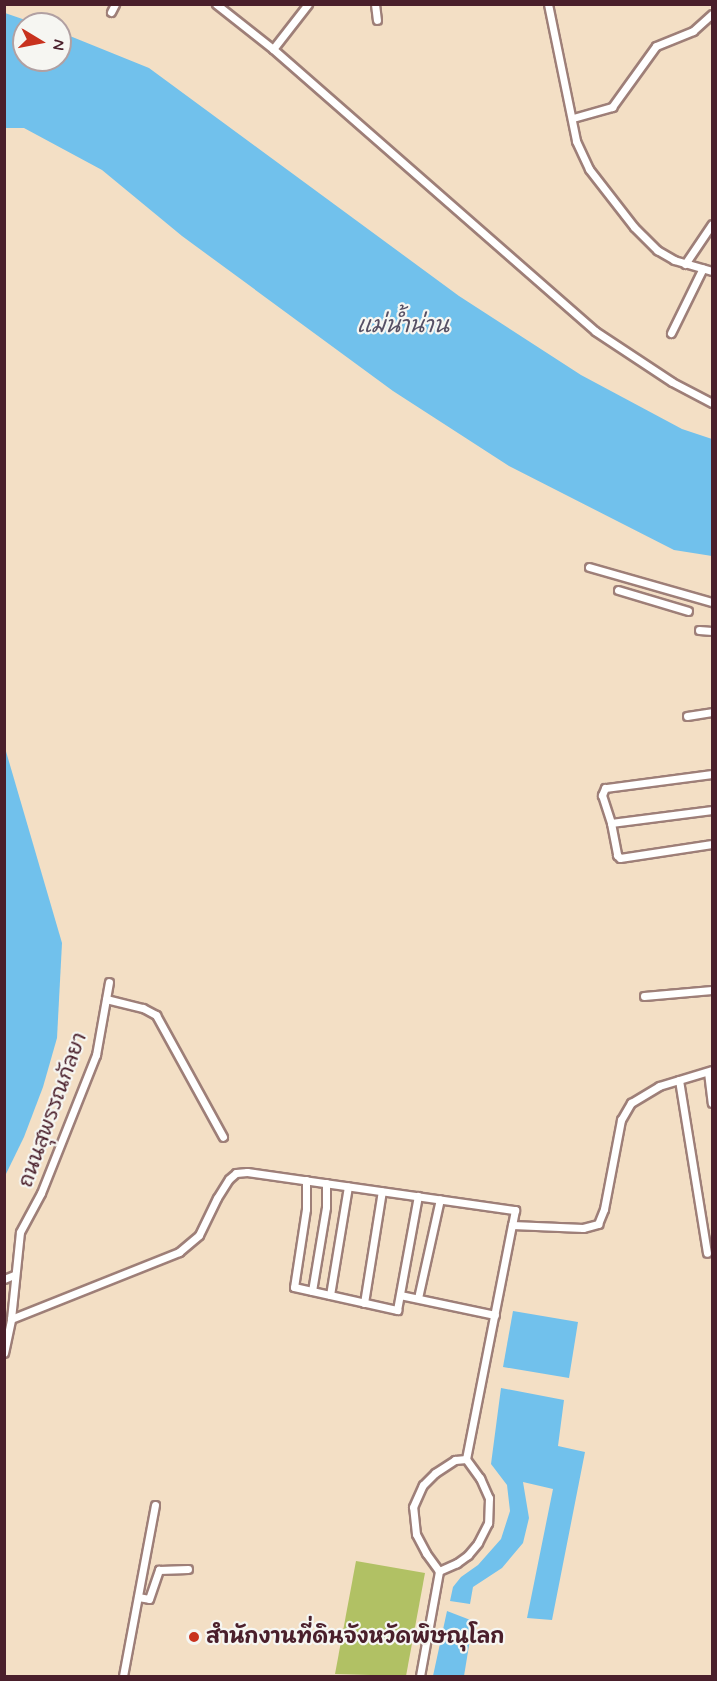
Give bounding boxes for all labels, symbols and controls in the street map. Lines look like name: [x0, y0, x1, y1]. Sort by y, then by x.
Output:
north arrow: [12, 12, 72, 72]
text: N: [47, 38, 70, 52]
water label: แม่น้ำน่าน: [357, 314, 449, 340]
street label: ถนนสุพรรณกัลยา: [13, 1029, 93, 1191]
place label: สำนักงานที่ดินจังหวัดพิษณุโลก: [206, 1624, 504, 1650]
marker: สำนักงานที่ดินจังหวัดพิษณุโลก: [187, 1630, 201, 1644]

